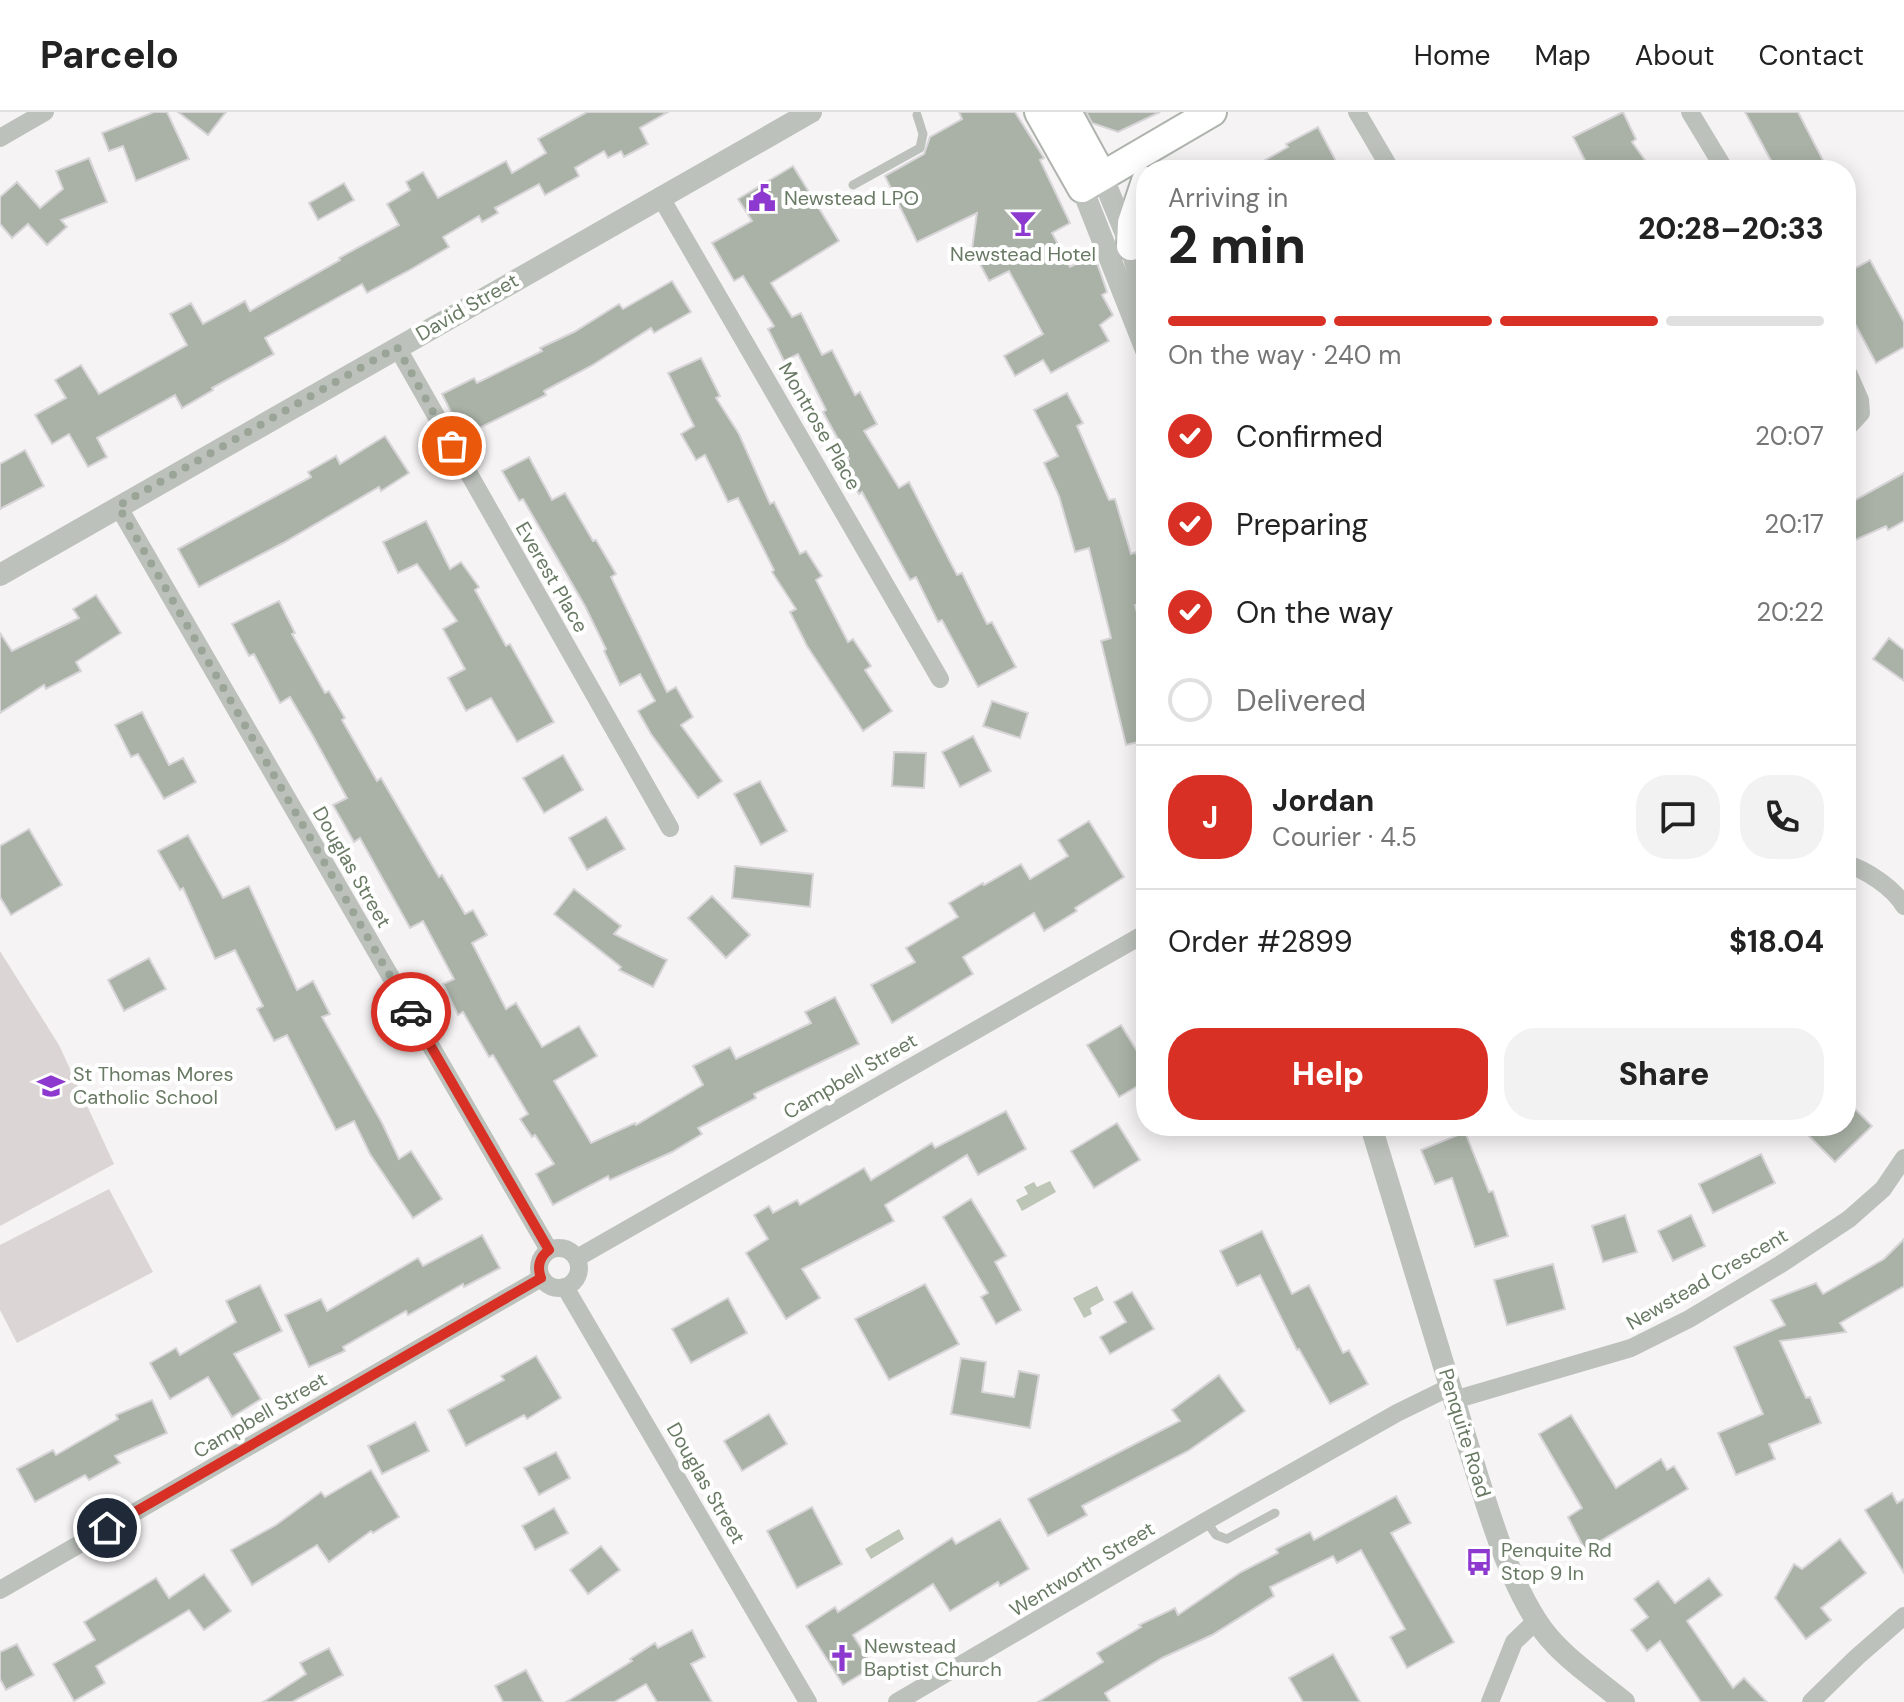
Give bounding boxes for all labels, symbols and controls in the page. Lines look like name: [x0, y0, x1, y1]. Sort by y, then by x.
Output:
text: Parcelo: [40, 30, 179, 80]
text: Home: [1414, 37, 1490, 74]
text: Map: [1534, 37, 1591, 74]
text: About: [1635, 37, 1714, 74]
text: Contact: [1758, 37, 1864, 74]
text: Arriving in: [1168, 181, 1288, 215]
public building icon: Newstead LPO: [747, 183, 777, 213]
place label: Newstead LPO: [784, 185, 919, 211]
bar icon: Newstead Hotel: [1008, 208, 1038, 238]
text: 20:28–20:33: [1638, 209, 1824, 248]
text: 2 min: [1168, 211, 1306, 279]
place label: Newstead Hotel: [950, 241, 1096, 267]
street label: David Street: [411, 267, 523, 347]
text: On the way · 240 m: [1168, 338, 1402, 372]
street label: Montrose Place: [773, 357, 867, 495]
pin: [418, 412, 486, 480]
icon: check: [1168, 414, 1212, 458]
text: Confirmed: [1236, 417, 1383, 456]
text: 20:07: [1755, 419, 1824, 453]
icon: bag: [430, 424, 474, 468]
icon: check: [1168, 502, 1212, 546]
text: Preparing: [1236, 505, 1368, 544]
text: 20:17: [1764, 507, 1824, 541]
street label: Everest Place: [510, 517, 594, 637]
icon: check: [1168, 590, 1212, 634]
text: On the way: [1236, 593, 1393, 632]
text: 20:22: [1756, 595, 1824, 629]
text: Delivered: [1236, 681, 1366, 720]
button: chat: [1636, 775, 1720, 859]
button: phone: [1740, 775, 1824, 859]
text: Jordan: [1272, 781, 1374, 820]
text: J: [1202, 798, 1218, 837]
street label: Douglas Street: [307, 802, 397, 932]
text: Courier · 4.5: [1272, 820, 1417, 854]
text: Order #2899: [1168, 922, 1353, 961]
text: $18.04: [1729, 922, 1824, 961]
courier: [371, 972, 451, 1052]
icon: car: [389, 990, 433, 1034]
street label: Campbell Street: [778, 1027, 922, 1125]
button: Help: [1168, 1028, 1488, 1120]
button: Share: [1504, 1028, 1824, 1120]
place label: St Thomas Mores Catholic School: [73, 1061, 234, 1110]
school or university icon: St Thomas Mores Catholic School: [36, 1071, 66, 1101]
street label: Newstead Crescent: [1622, 1222, 1793, 1336]
street label: Penquite Road: [1433, 1365, 1497, 1501]
street label: Campbell Street: [188, 1366, 332, 1464]
street label: Douglas Street: [661, 1418, 751, 1548]
pin: [73, 1494, 141, 1562]
icon: home: [85, 1506, 129, 1550]
street label: Wentworth Street: [1005, 1515, 1159, 1623]
place label: Penquite Rd Stop 9 In: [1501, 1537, 1612, 1586]
bus stop icon: Penquite Rd Stop 9 In: [1464, 1547, 1494, 1577]
place label: Newstead Baptist Church: [864, 1633, 1002, 1682]
church icon: Newstead Baptist Church: [827, 1643, 857, 1673]

